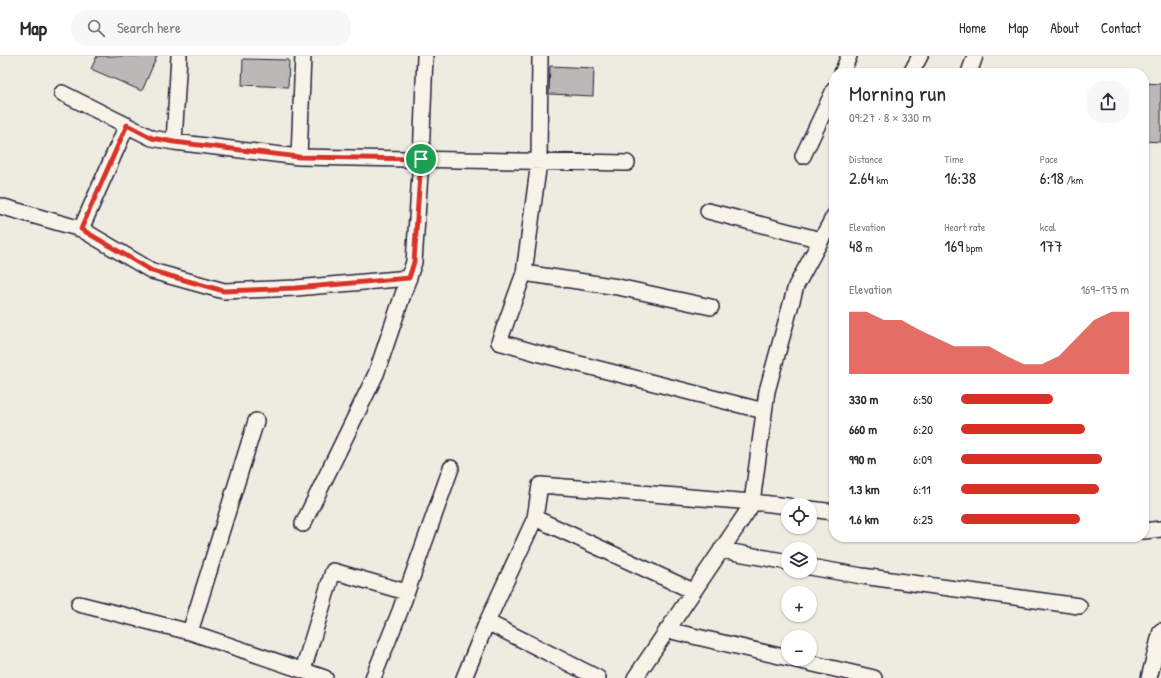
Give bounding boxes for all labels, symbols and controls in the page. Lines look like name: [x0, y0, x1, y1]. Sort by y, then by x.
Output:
search box: [71, 10, 351, 46]
text: Map: [20, 15, 47, 41]
icon: search: [85, 17, 107, 39]
text: Search here: [117, 17, 181, 38]
text: Home: [959, 18, 986, 37]
text: Map: [1008, 18, 1028, 37]
text: About: [1050, 18, 1079, 37]
text: Contact: [1101, 18, 1141, 37]
text: Morning run: [849, 78, 946, 108]
button: share: [1087, 81, 1129, 123]
text: 09:27 · 8 × 330 m: [849, 108, 931, 126]
pin: [404, 142, 438, 176]
icon: arrive: [410, 148, 432, 170]
text: Distance: [849, 152, 883, 166]
text: Time: [944, 152, 964, 166]
text: Pace: [1040, 152, 1058, 166]
text: 2.64: [849, 166, 874, 189]
text: 16:38: [944, 166, 976, 189]
text: 6:18: [1040, 166, 1064, 189]
text: km: [874, 173, 888, 187]
text: /km: [1064, 173, 1083, 187]
text: Elevation: [849, 220, 886, 234]
text: Heart rate: [944, 220, 985, 234]
text: kcal: [1040, 220, 1056, 234]
text: 48: [849, 234, 863, 257]
text: 169: [944, 234, 964, 257]
text: 177: [1040, 234, 1063, 257]
text: m: [863, 241, 873, 255]
text: bpm: [964, 241, 983, 255]
text: Elevation: [849, 280, 892, 298]
text: 169–175 m: [1080, 280, 1129, 298]
text: 330 m: [849, 390, 878, 408]
text: 6:50: [913, 390, 933, 408]
text: 660 m: [849, 420, 877, 438]
text: 6:20: [913, 420, 933, 438]
text: 990 m: [849, 450, 876, 468]
text: 6:09: [913, 450, 932, 468]
text: 1.3 km: [849, 480, 880, 498]
text: 6:11: [913, 480, 931, 498]
map controls: [781, 498, 817, 666]
button: locate: [781, 498, 817, 534]
text: 1.6 km: [849, 510, 879, 528]
text: 6:25: [913, 510, 933, 528]
button: layers: [781, 542, 817, 578]
button: +: [781, 586, 817, 622]
button: −: [781, 630, 817, 666]

